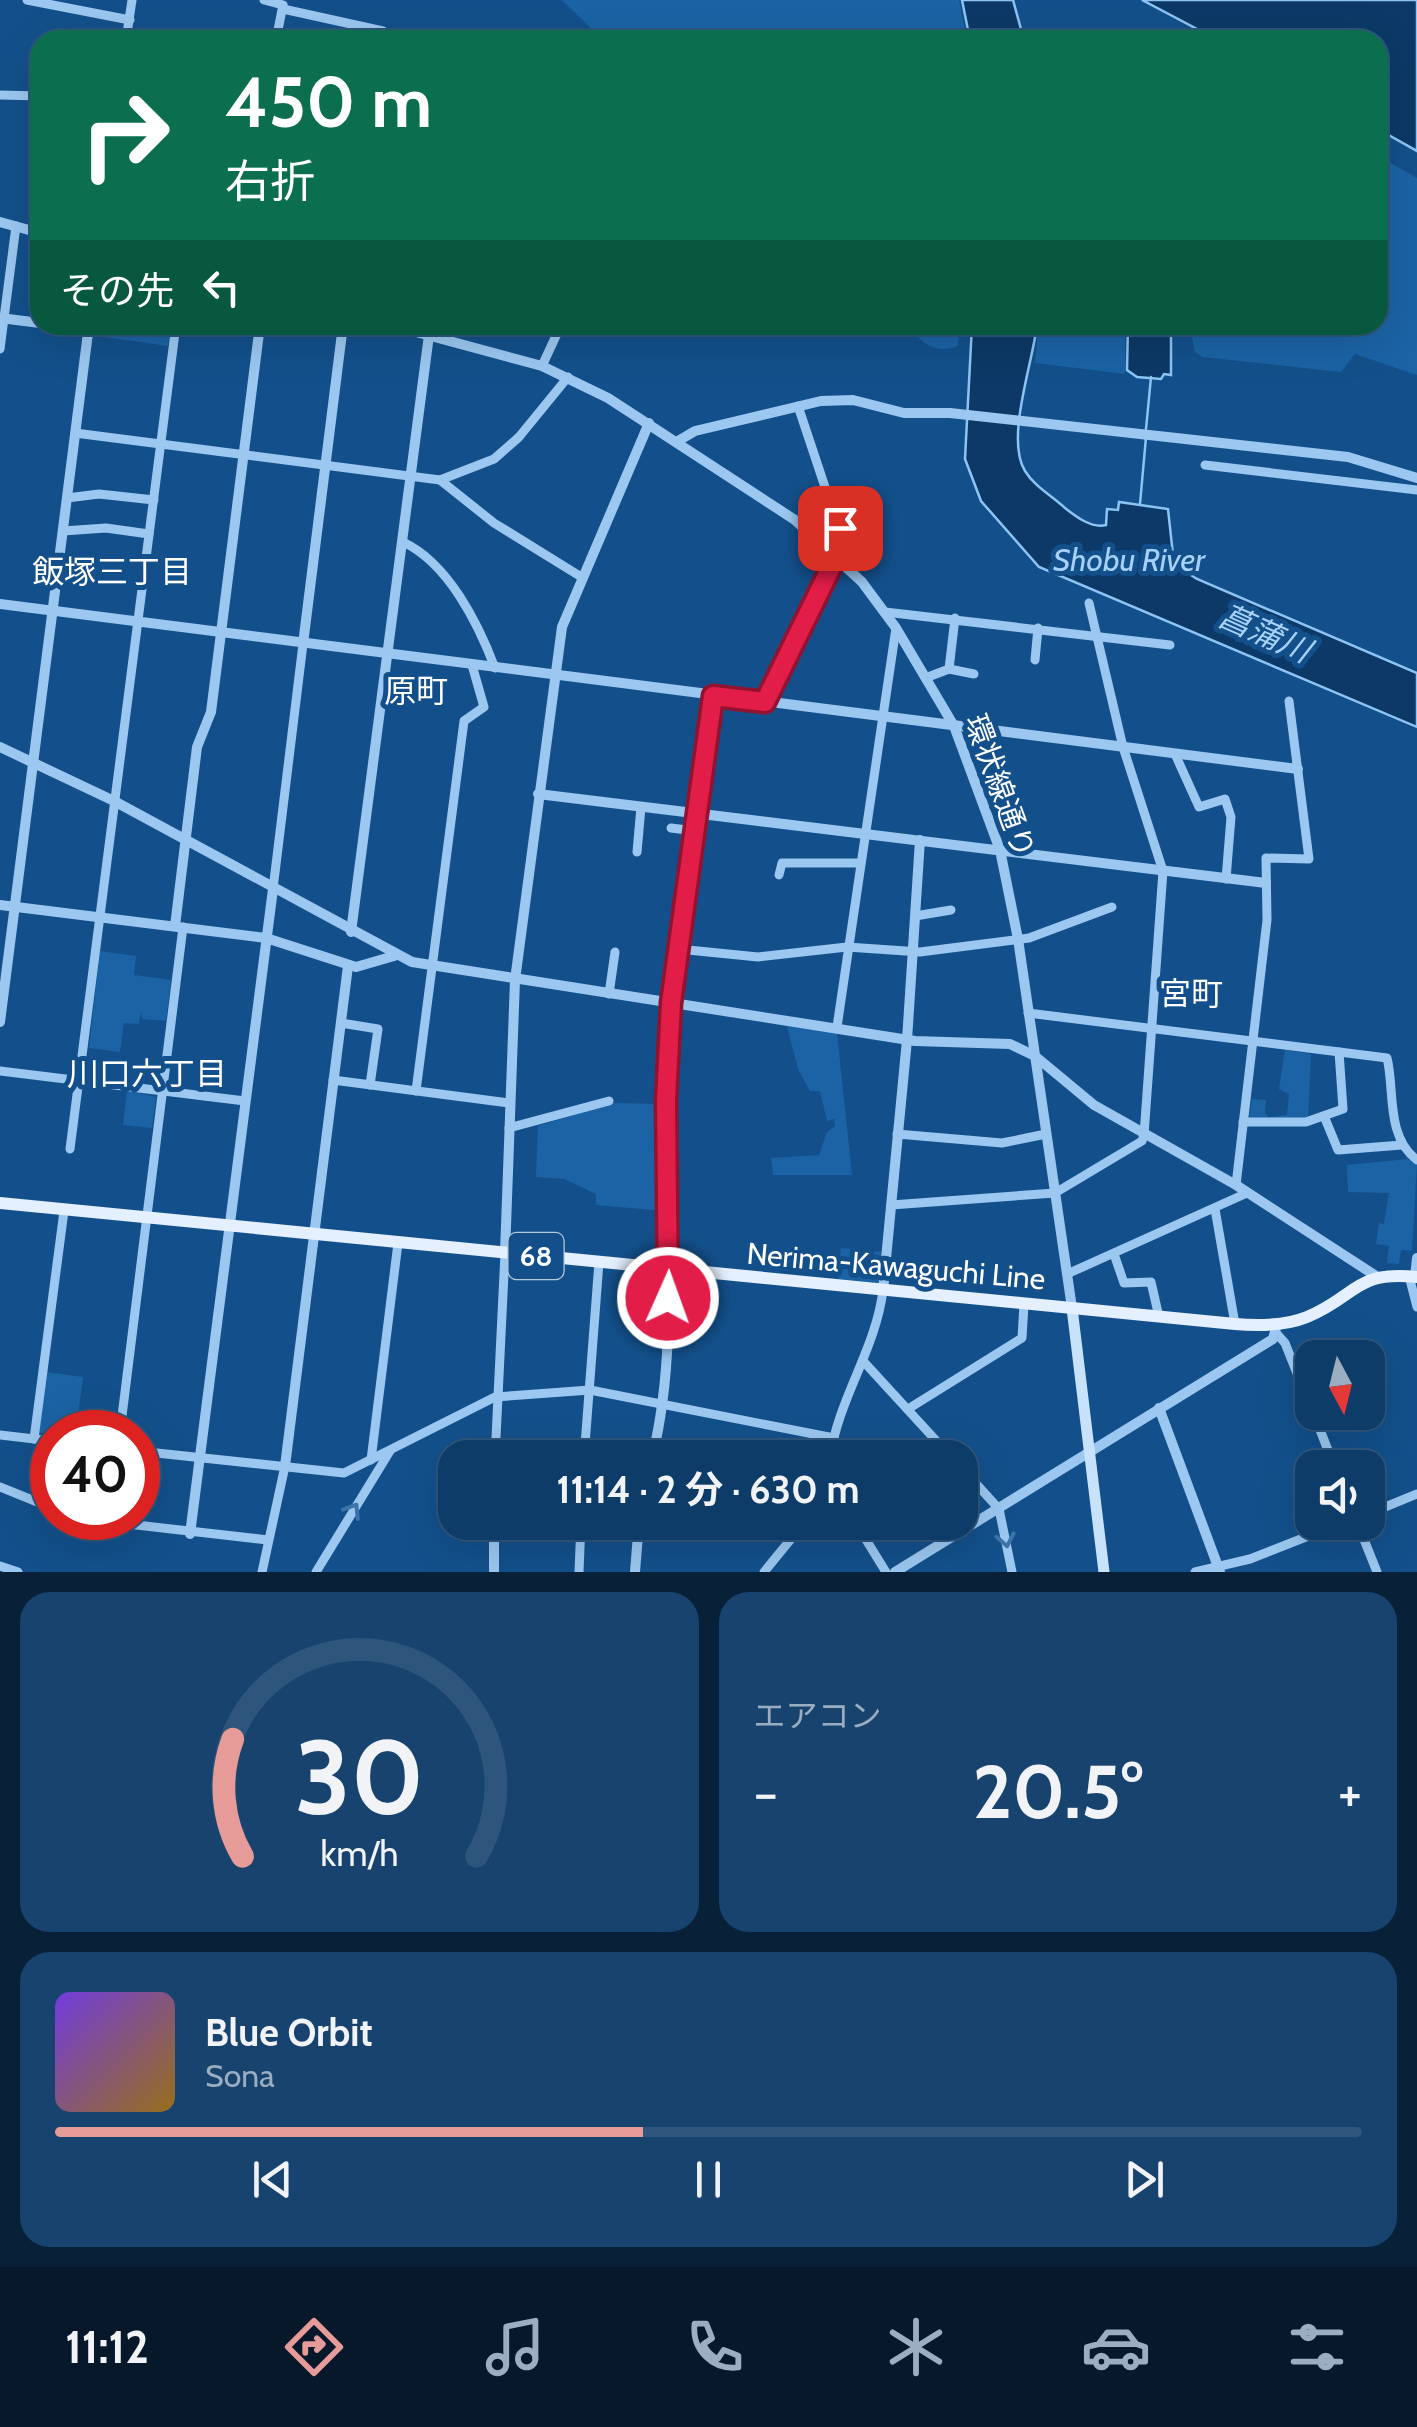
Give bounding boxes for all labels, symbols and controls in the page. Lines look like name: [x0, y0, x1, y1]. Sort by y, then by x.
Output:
text: 450 m: [225, 59, 432, 145]
icon: right: [60, 70, 190, 200]
text: 右折: [225, 154, 315, 208]
icon: left: [194, 260, 249, 315]
text: その先: [60, 267, 174, 314]
pin: [798, 486, 883, 571]
icon: arrive: [813, 501, 868, 556]
water label: Shobu River: [1053, 540, 1206, 579]
district label: 飯塚三丁目: [32, 552, 192, 591]
water label: 菖蒲川: [1213, 596, 1320, 672]
district label: 原町: [384, 671, 448, 710]
street label: 環状線通り: [957, 709, 1043, 863]
district label: 宮町: [1159, 974, 1223, 1013]
district label: 川口六丁目: [67, 1054, 227, 1093]
road number: 68: [508, 1233, 564, 1279]
street label: Nerima-Kawaguchi Line: [745, 1235, 1047, 1297]
position arrow: [616, 1246, 720, 1350]
north arrow: [1295, 1340, 1385, 1430]
map controls: [1295, 1340, 1385, 1540]
speed limit sign: 40: [30, 1410, 160, 1540]
button: sound: [1295, 1450, 1385, 1540]
text: 11:14 · 2 分 · 630 m: [557, 1466, 859, 1513]
one-way arrow: [340, 1503, 359, 1521]
one-way arrow: [994, 1531, 1015, 1548]
text: エアコン: [754, 1696, 882, 1735]
text: 30: [295, 1714, 424, 1840]
text: 20.5°: [973, 1746, 1143, 1837]
text: −: [754, 1759, 778, 1826]
text: +: [1338, 1759, 1362, 1826]
text: km/h: [320, 1832, 398, 1875]
text: Blue Orbit: [205, 2009, 373, 2056]
text: Sona: [205, 2056, 275, 2095]
icon: previous: [245, 2152, 300, 2207]
icon: pause: [681, 2152, 736, 2207]
icon: next: [1117, 2152, 1172, 2207]
icon: directions: [279, 2312, 349, 2382]
icon: music: [480, 2312, 550, 2382]
icon: phone: [680, 2312, 750, 2382]
icon: climate: [881, 2312, 951, 2382]
icon: car: [1081, 2312, 1151, 2382]
icon: filters: [1282, 2312, 1352, 2382]
text: 11:12: [65, 2320, 149, 2374]

